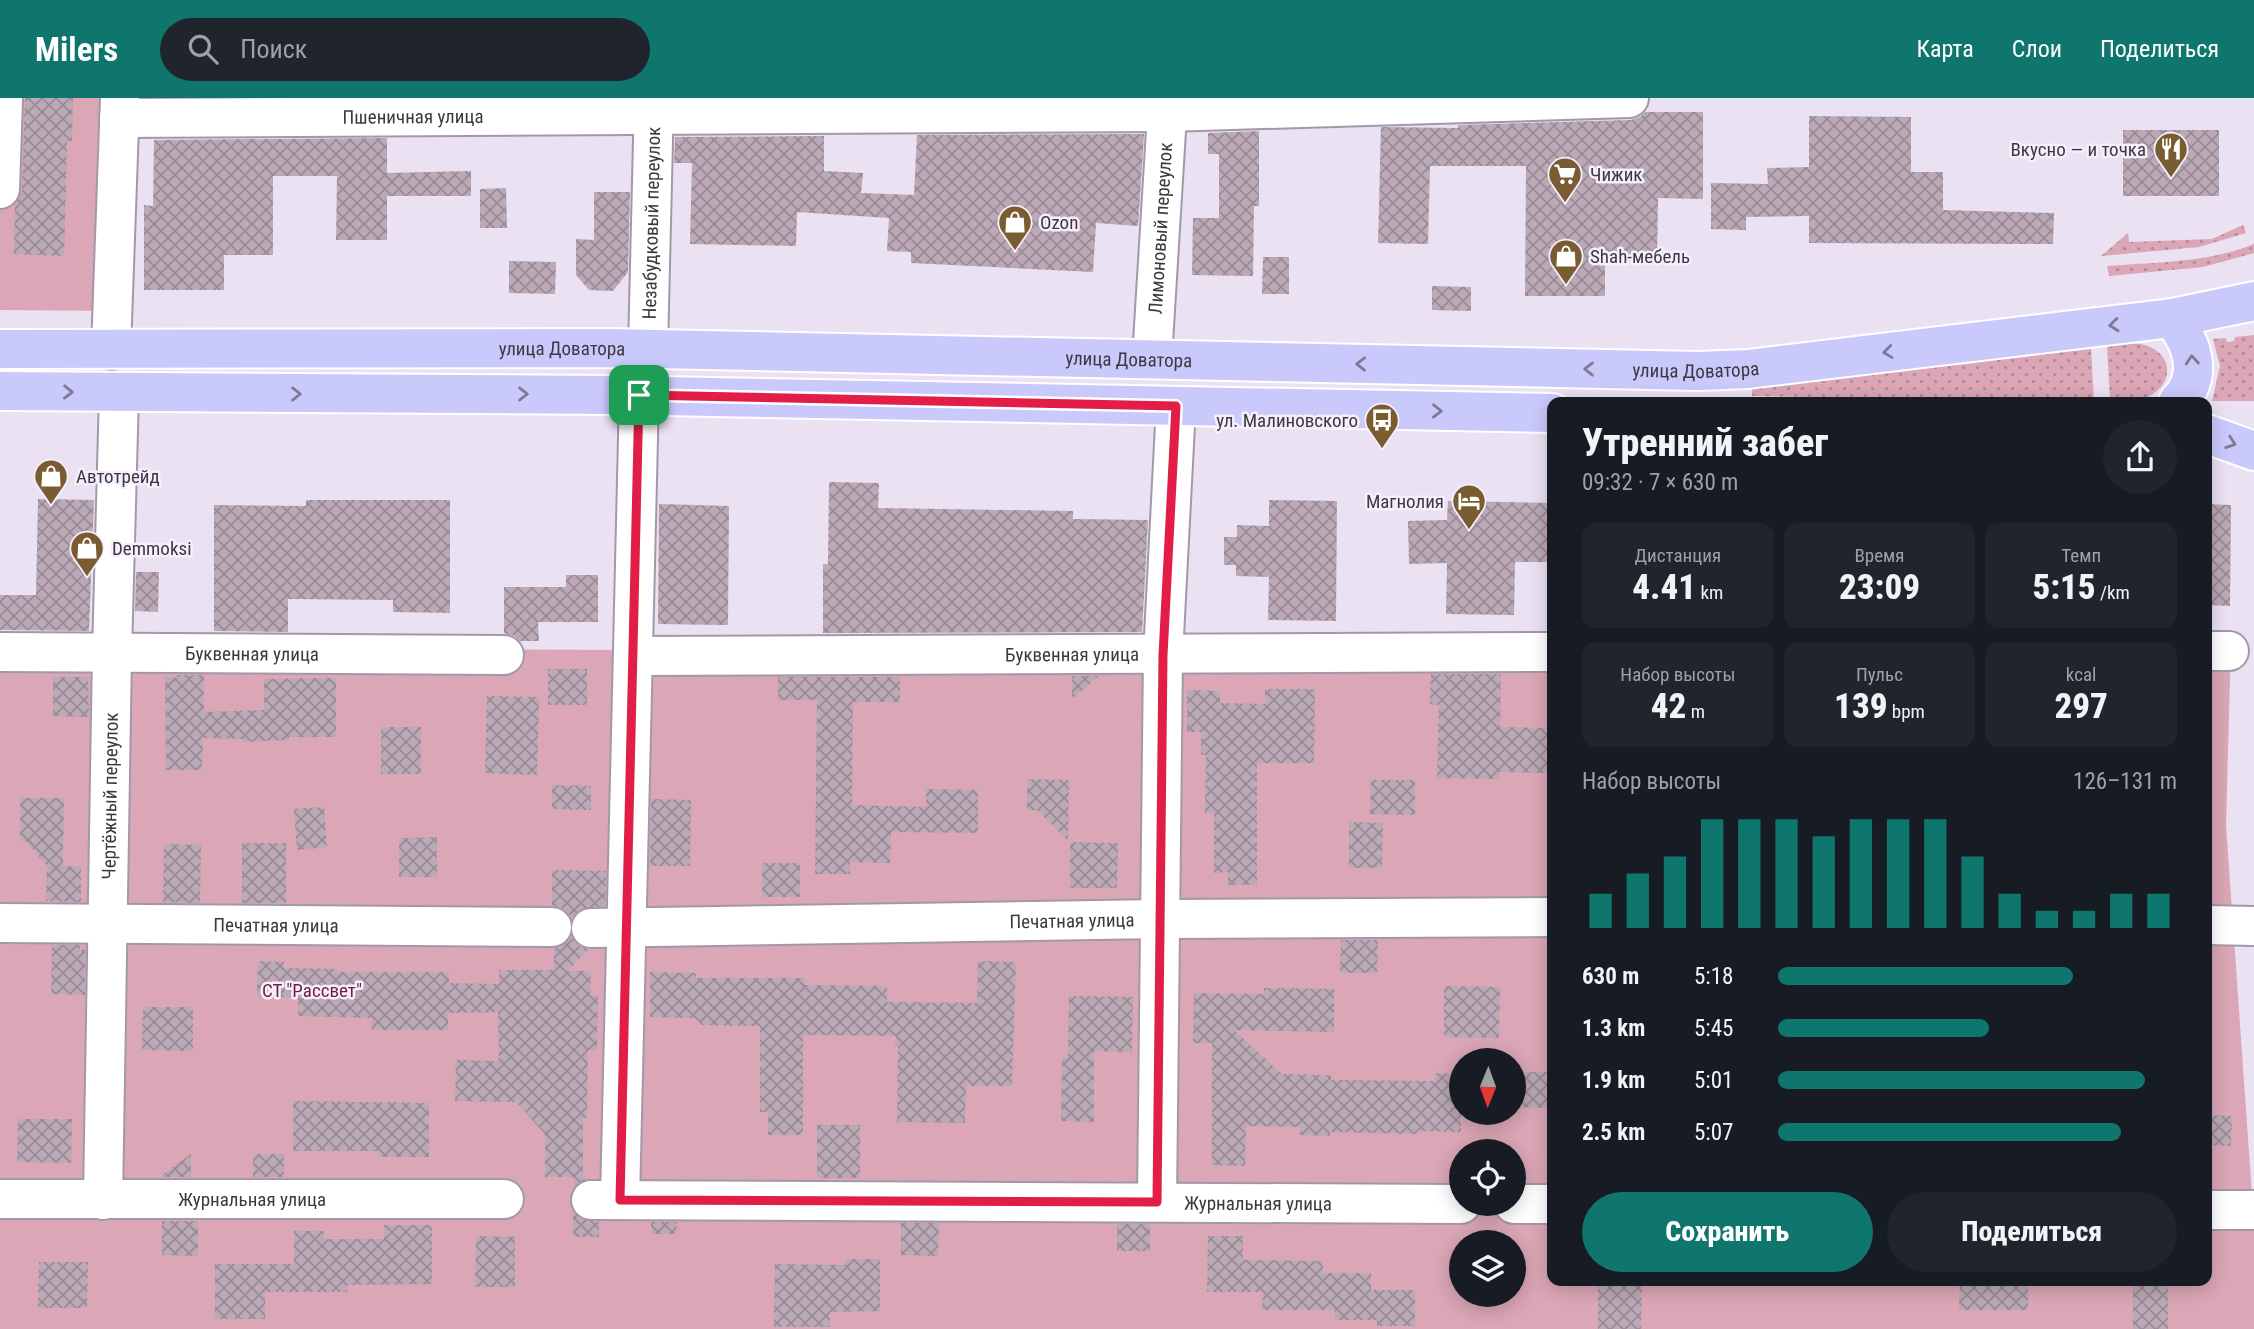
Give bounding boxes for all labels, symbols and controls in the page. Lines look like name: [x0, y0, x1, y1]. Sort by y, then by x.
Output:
search box: [160, 18, 650, 81]
text: Milers: [35, 30, 118, 69]
icon: search: [184, 30, 222, 68]
text: Поиск: [240, 34, 307, 64]
text: Карта: [1916, 35, 1974, 63]
text: Слои: [2012, 35, 2062, 63]
text: Поделиться: [2100, 35, 2219, 63]
street label: Пшеничная улица: [342, 104, 484, 128]
street label: Незабудковый переулок: [637, 126, 665, 320]
restaurant icon: Вкусно — и точка: [2152, 130, 2190, 179]
place label: Вкусно — и точка: [2011, 138, 2146, 161]
street label: Лимоновый переулок: [1143, 142, 1177, 315]
supermarket icon: Чижик: [1546, 155, 1584, 204]
place label: Чижик: [1590, 163, 1642, 186]
shop icon: Ozon: [996, 203, 1034, 252]
place label: Ozon: [1040, 211, 1078, 234]
shop icon: Shah-мебель: [1547, 237, 1585, 286]
place label: Shah-мебель: [1590, 245, 1690, 268]
one-way arrow: [2109, 317, 2120, 332]
street label: улица Доватора: [499, 336, 626, 360]
one-way arrow: [1883, 344, 1894, 359]
street label: улица Доватора: [1065, 346, 1192, 372]
one-way arrow: [2184, 354, 2199, 366]
one-way arrow: [1355, 356, 1366, 372]
street label: улица Доватора: [1632, 356, 1760, 383]
one-way arrow: [1583, 361, 1593, 377]
pin: [609, 365, 669, 425]
icon: arrive: [620, 376, 658, 414]
one-way arrow: [63, 384, 74, 400]
one-way arrow: [290, 386, 301, 401]
one-way arrow: [518, 386, 529, 402]
bus stop icon: ул. Малиновского: [1363, 401, 1401, 450]
one-way arrow: [1432, 403, 1442, 419]
place label: ул. Малиновского: [1216, 409, 1358, 432]
button: share: [2103, 420, 2177, 494]
text: Утренний забег: [1582, 421, 1828, 465]
one-way arrow: [2224, 435, 2236, 449]
shop icon: Автотрейд: [32, 457, 70, 506]
place label: Автотрейд: [76, 465, 160, 488]
text: 09:32 · 7 × 630 m: [1582, 469, 1738, 496]
hotel icon: Магнолия: [1450, 482, 1488, 531]
place label: Магнолия: [1366, 490, 1444, 513]
shop icon: Demmoksi: [68, 529, 106, 578]
place label: Demmoksi: [112, 537, 192, 560]
text: Дистанция: [1635, 544, 1721, 567]
text: Время: [1854, 544, 1905, 567]
text: Темп: [2061, 544, 2101, 567]
text: 4.41: [1632, 567, 1696, 608]
text: 23:09: [1839, 567, 1920, 608]
text: 5:15: [2032, 567, 2096, 608]
text: km: [1696, 581, 1723, 604]
text: /km: [2096, 581, 2130, 604]
street label: Буквенная улица: [185, 642, 319, 665]
street label: Буквенная улица: [1005, 642, 1139, 666]
text: Набор высоты: [1620, 663, 1735, 686]
text: Пульс: [1856, 663, 1903, 686]
text: kcal: [2066, 663, 2096, 686]
text: 42: [1651, 686, 1686, 727]
text: 139: [1834, 686, 1887, 727]
text: 297: [2054, 686, 2108, 727]
text: m: [1686, 700, 1705, 723]
text: bpm: [1887, 700, 1925, 723]
street label: Чертёжный переулок: [97, 712, 123, 880]
text: Набор высоты: [1582, 768, 1721, 795]
text: 126–131 m: [2073, 768, 2177, 795]
street label: Печатная улица: [1009, 908, 1135, 933]
street label: Печатная улица: [213, 913, 339, 937]
text: 630 m: [1582, 963, 1639, 990]
text: 5:18: [1694, 963, 1733, 990]
park label: СТ "Рассвет": [262, 979, 362, 1002]
text: 1.3 km: [1582, 1015, 1645, 1042]
text: 5:45: [1694, 1015, 1733, 1042]
north arrow: [1449, 1048, 1526, 1125]
map controls: [1449, 1048, 1526, 1307]
text: 1.9 km: [1582, 1067, 1645, 1094]
text: 5:01: [1694, 1067, 1733, 1094]
text: 2.5 km: [1582, 1119, 1645, 1146]
text: 5:07: [1694, 1119, 1733, 1146]
button: locate: [1449, 1139, 1526, 1216]
street label: Журнальная улица: [178, 1188, 326, 1211]
street label: Журнальная улица: [1184, 1191, 1332, 1215]
button: Сохранить: [1582, 1192, 1873, 1272]
button: Поделиться: [1887, 1192, 2177, 1272]
button: layers: [1449, 1230, 1526, 1307]

